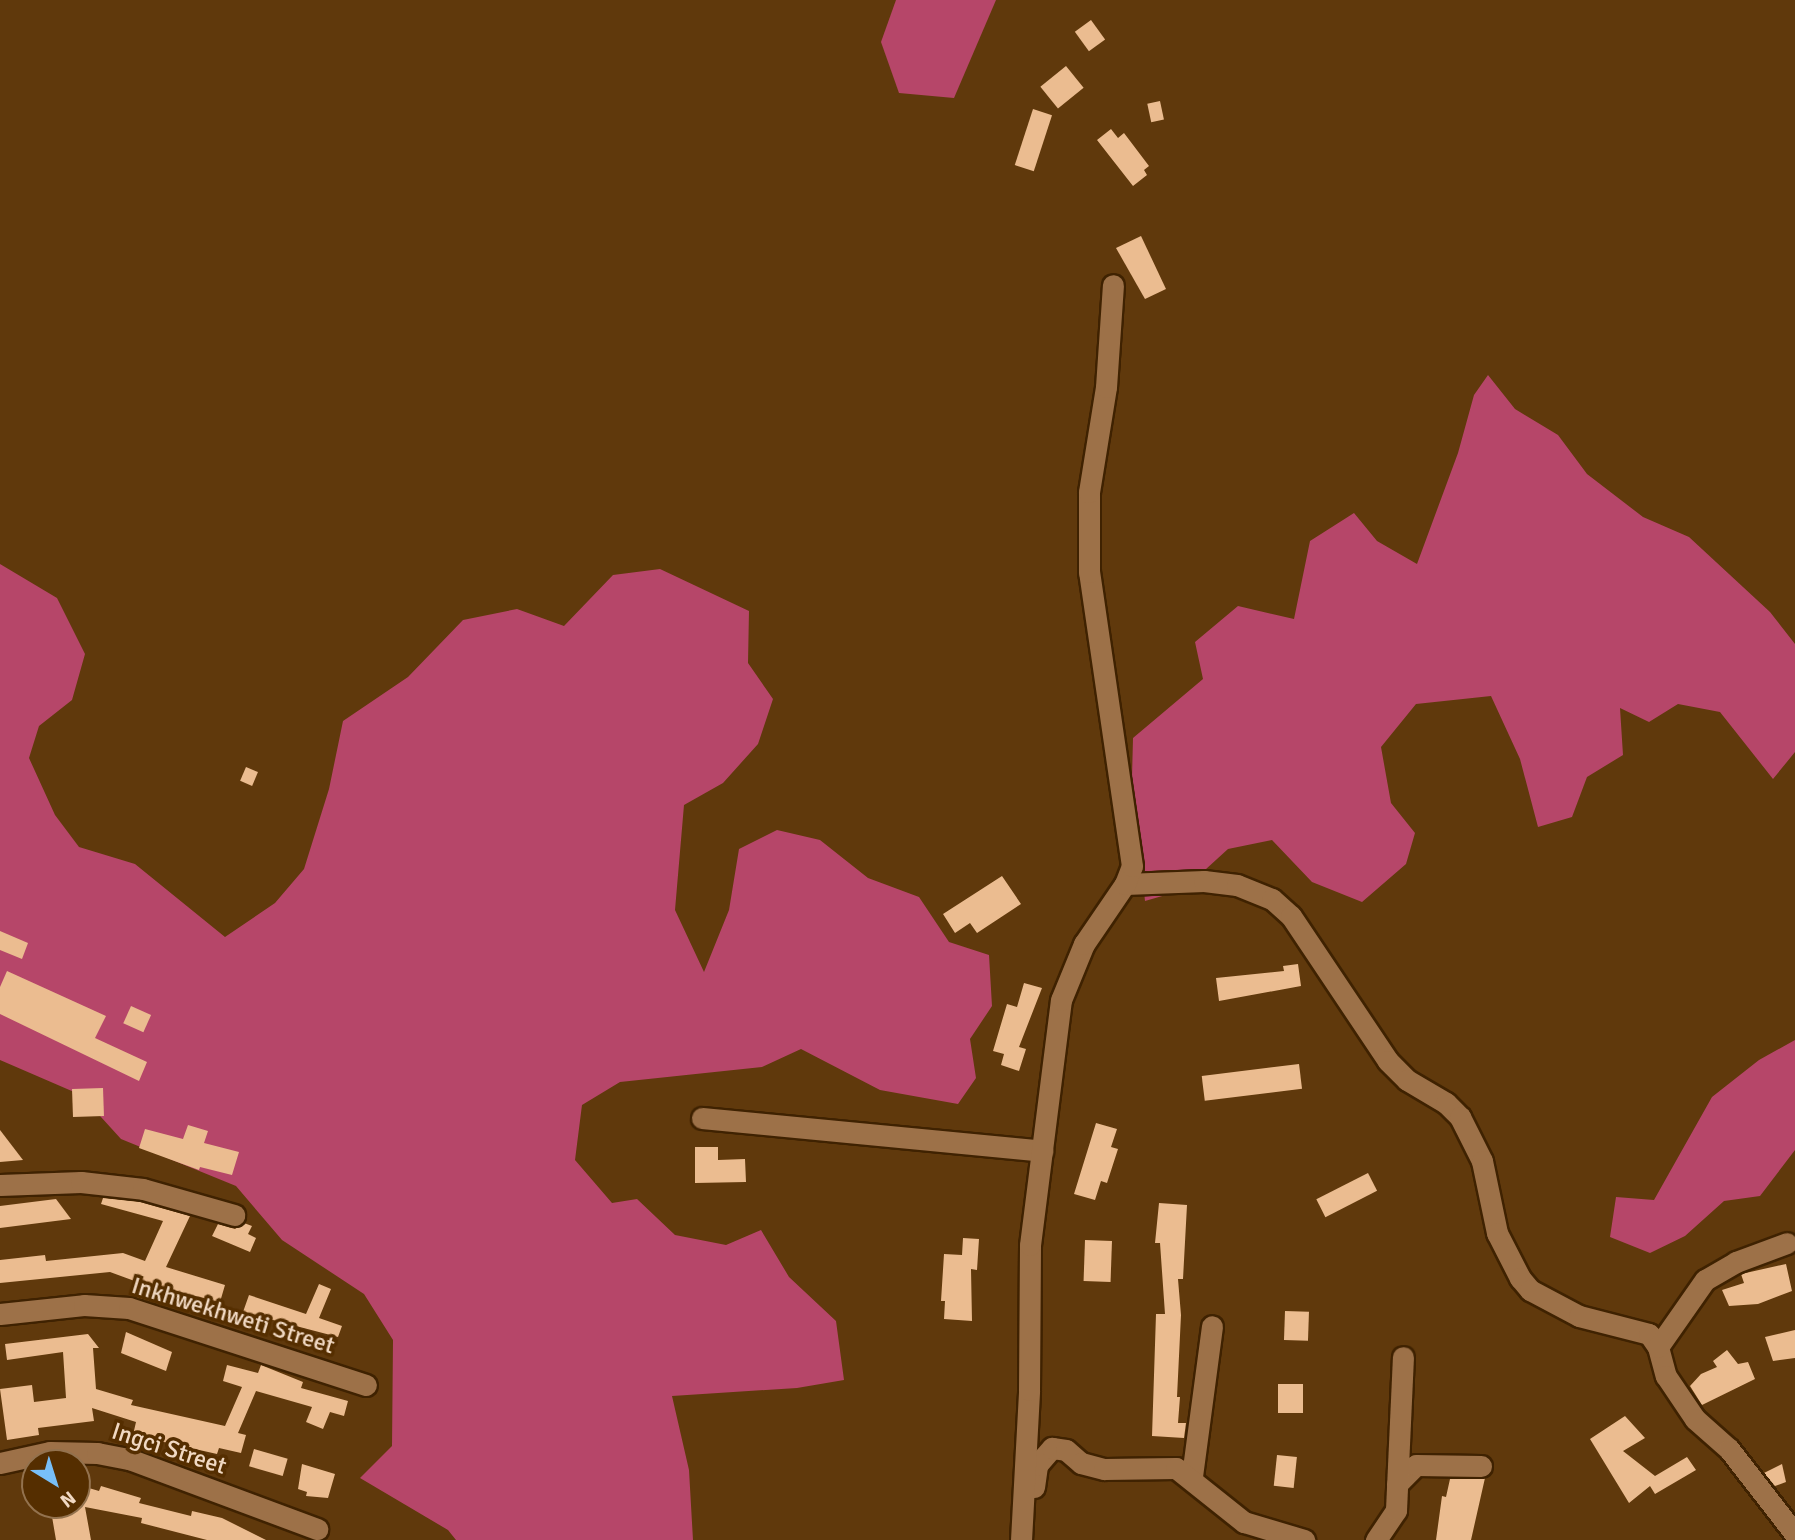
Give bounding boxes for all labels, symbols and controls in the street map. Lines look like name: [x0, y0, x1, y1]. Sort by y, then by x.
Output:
street label: Inkhwekhweti Street: [128, 1271, 338, 1361]
street label: Ingci Street: [108, 1417, 230, 1481]
north arrow: [21, 1449, 91, 1519]
text: N: [55, 1485, 80, 1512]

